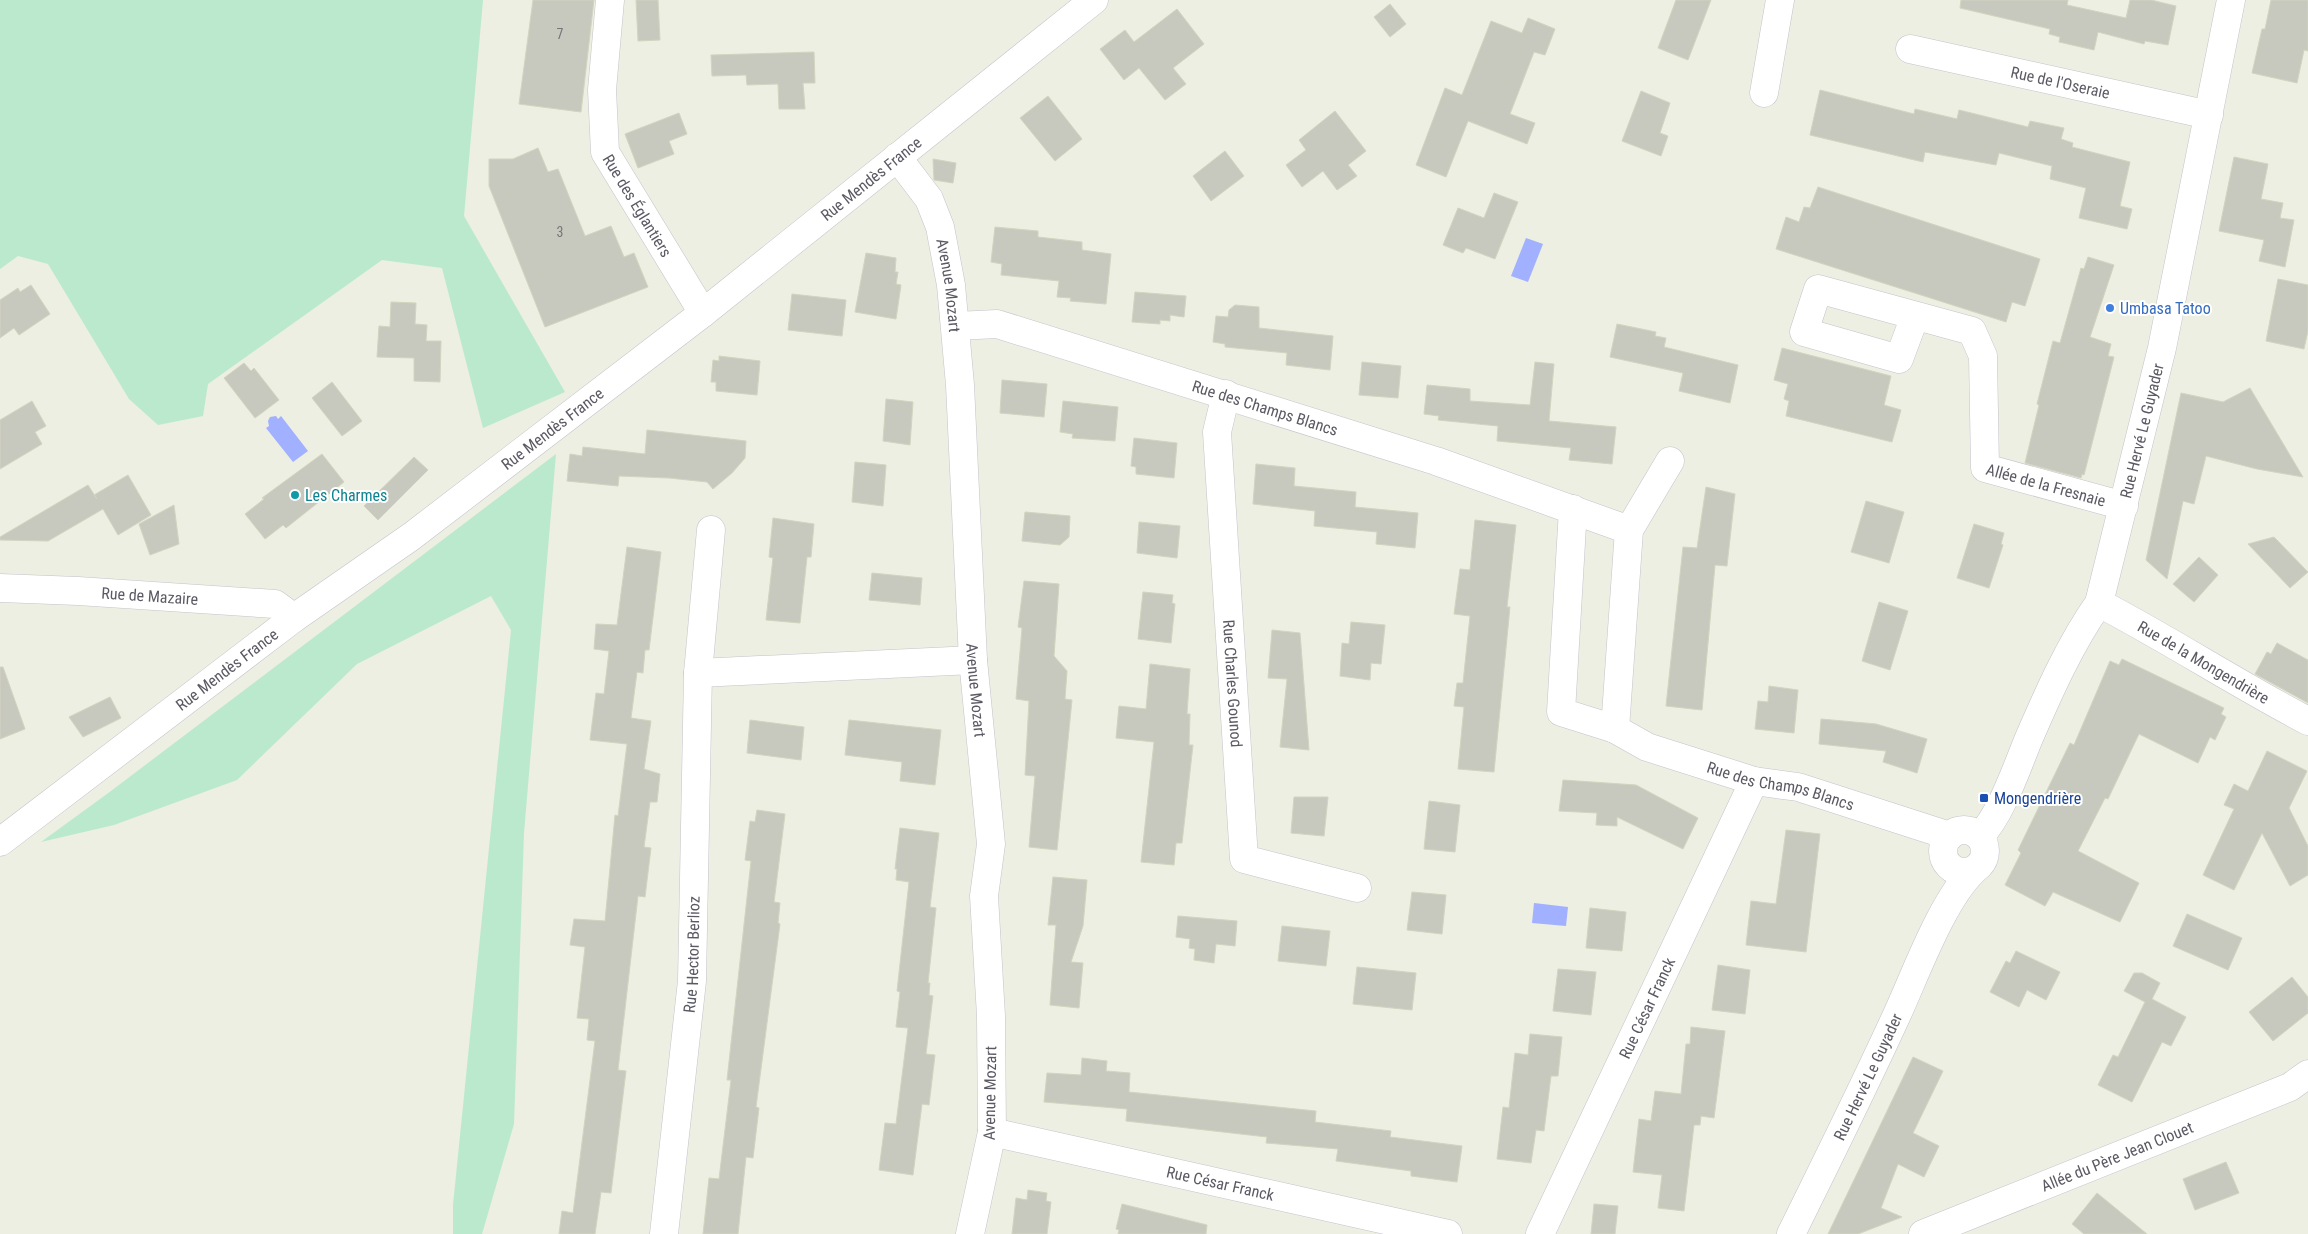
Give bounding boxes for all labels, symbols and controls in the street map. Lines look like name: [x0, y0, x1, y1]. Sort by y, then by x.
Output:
house number: 7: [557, 26, 564, 42]
street label: Rue de l'Oseraie: [2009, 62, 2112, 102]
street label: Rue Mendès France: [817, 133, 925, 225]
street label: Rue des Églantiers: [599, 151, 676, 260]
house number: 3: [557, 224, 563, 240]
street label: Avenue Mozart: [933, 237, 965, 333]
place label: Umbasa Tatoo: [2120, 299, 2211, 318]
marker: Umbasa Tatoo: [2104, 302, 2116, 314]
street label: Rue Hervé Le Guyader: [2116, 361, 2167, 500]
street label: Rue des Champs Blancs: [1190, 376, 1340, 439]
street label: Rue Mendès France: [497, 383, 607, 474]
street label: Allée de la Fresnaie: [1984, 459, 2108, 510]
place label: Les Charmes: [305, 486, 387, 505]
marker: Les Charmes: [289, 489, 301, 501]
street label: Rue de Mazaire: [101, 583, 199, 608]
street label: Rue de la Mongendrière: [2134, 616, 2273, 708]
street label: Rue Charles Gounod: [1219, 619, 1246, 748]
street label: Rue Mendès France: [172, 624, 282, 714]
street label: Avenue Mozart: [963, 643, 990, 738]
street label: Rue des Champs Blancs: [1705, 757, 1857, 814]
place label: Mongendrière: [1994, 789, 2081, 808]
marker: Mongendrière: [1978, 792, 1990, 804]
street label: Rue Hector Berlioz: [679, 896, 703, 1014]
street label: Rue César Franck: [1615, 954, 1679, 1062]
street label: Rue Hervé Le Guyader: [1829, 1010, 1906, 1143]
street label: Avenue Mozart: [980, 1045, 1000, 1140]
street label: Allée du Père Jean Clouet: [2038, 1117, 2196, 1195]
street label: Rue César Franck: [1165, 1162, 1277, 1204]

